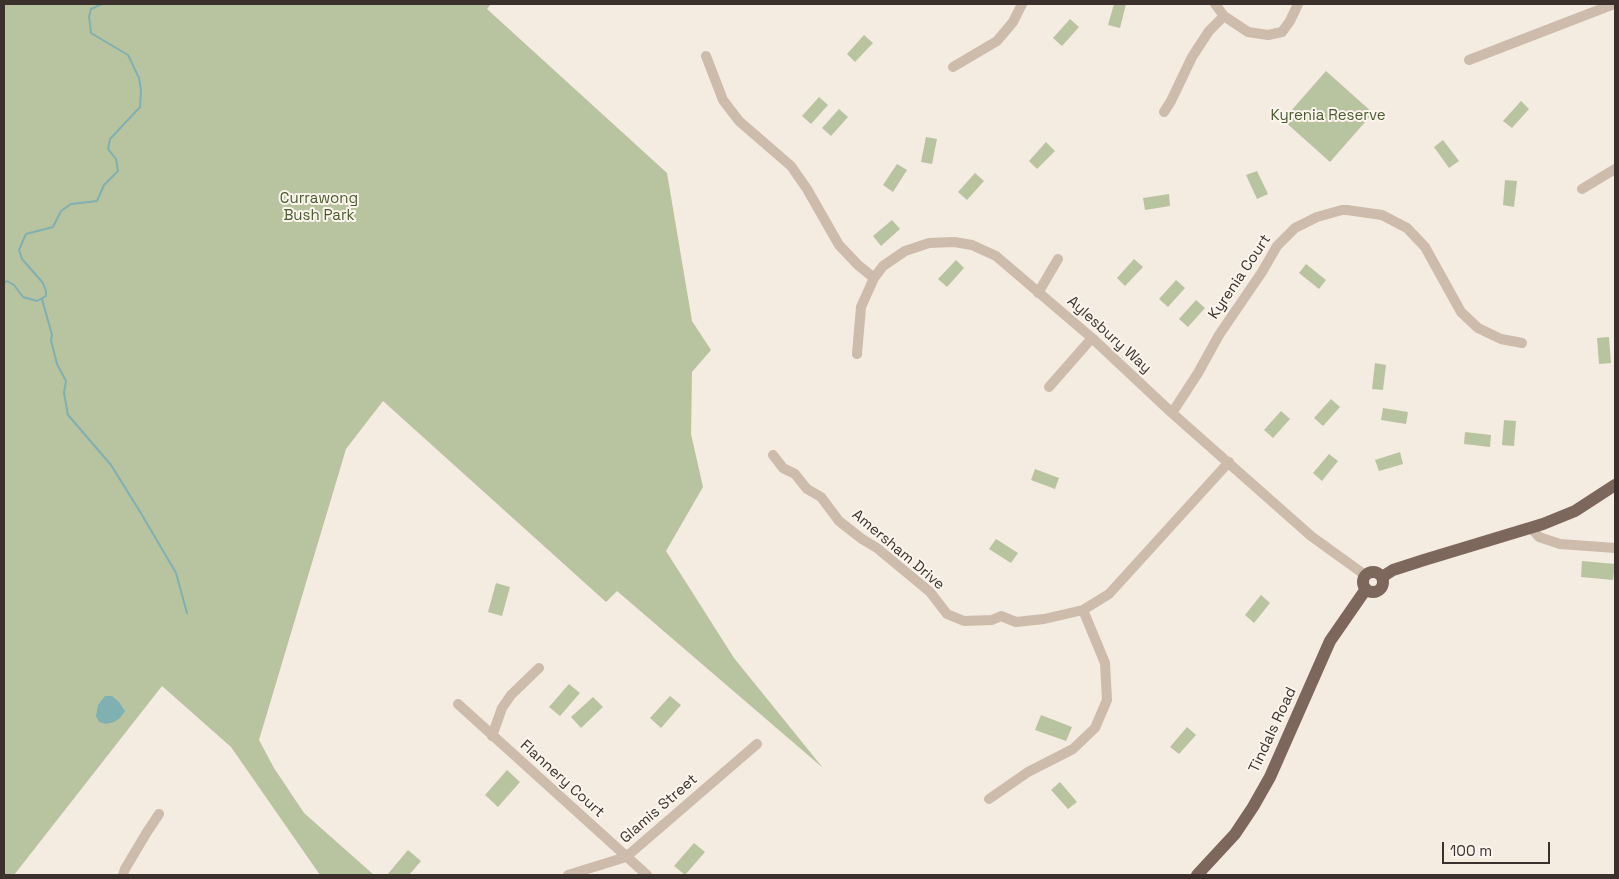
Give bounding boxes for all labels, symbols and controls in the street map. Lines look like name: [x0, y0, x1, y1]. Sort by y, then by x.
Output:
park label: Kyrenia Reserve: [1270, 107, 1386, 125]
park label: Currawong Bush Park: [280, 190, 358, 225]
street label: Kyrenia Court: [1205, 231, 1275, 323]
street label: Aylesbury Way: [1063, 292, 1155, 378]
street label: Amersham Drive: [848, 506, 948, 594]
street label: Tindals Road: [1245, 684, 1301, 776]
street label: Flannery Court: [516, 737, 608, 821]
street label: Glamis Street: [617, 771, 701, 847]
scale bar: [1444, 832, 1552, 864]
text: 100 m: [1450, 841, 1492, 860]

